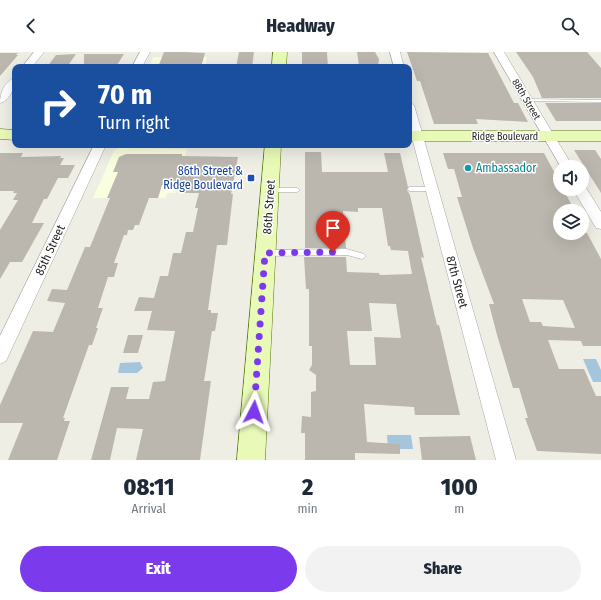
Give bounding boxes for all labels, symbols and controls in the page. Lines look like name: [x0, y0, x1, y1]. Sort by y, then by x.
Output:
icon: back: [20, 15, 42, 37]
text: Headway: [266, 15, 335, 37]
icon: search: [559, 15, 581, 37]
street label: 88th Street: [509, 77, 543, 123]
text: 70 m: [98, 78, 152, 111]
icon: right: [32, 80, 84, 132]
text: Turn right: [98, 112, 170, 134]
street label: Ridge Boulevard: [472, 131, 538, 143]
map controls: [553, 160, 589, 240]
button: sound: [553, 160, 589, 196]
place label: Ambassador: [476, 161, 537, 175]
marker: Ambassador: [463, 163, 473, 173]
place label: 86th Street & Ridge Boulevard: [163, 164, 243, 192]
marker: 86th Street & Ridge Boulevard: [246, 173, 256, 183]
street label: 86th Street: [260, 179, 278, 235]
button: layers: [553, 204, 589, 240]
pin: [316, 211, 350, 252]
icon: arrive: [322, 217, 344, 239]
street label: 85th Street: [32, 223, 68, 277]
street label: 87th Street: [443, 254, 471, 310]
position arrow: [233, 391, 275, 433]
text: 08:11: [123, 473, 174, 501]
text: 2: [302, 473, 313, 501]
text: 100: [441, 473, 478, 501]
text: Arrival: [132, 501, 166, 516]
text: min: [298, 501, 318, 516]
text: m: [454, 501, 464, 516]
button: Exit: [20, 546, 297, 592]
button: Share: [305, 546, 581, 592]

